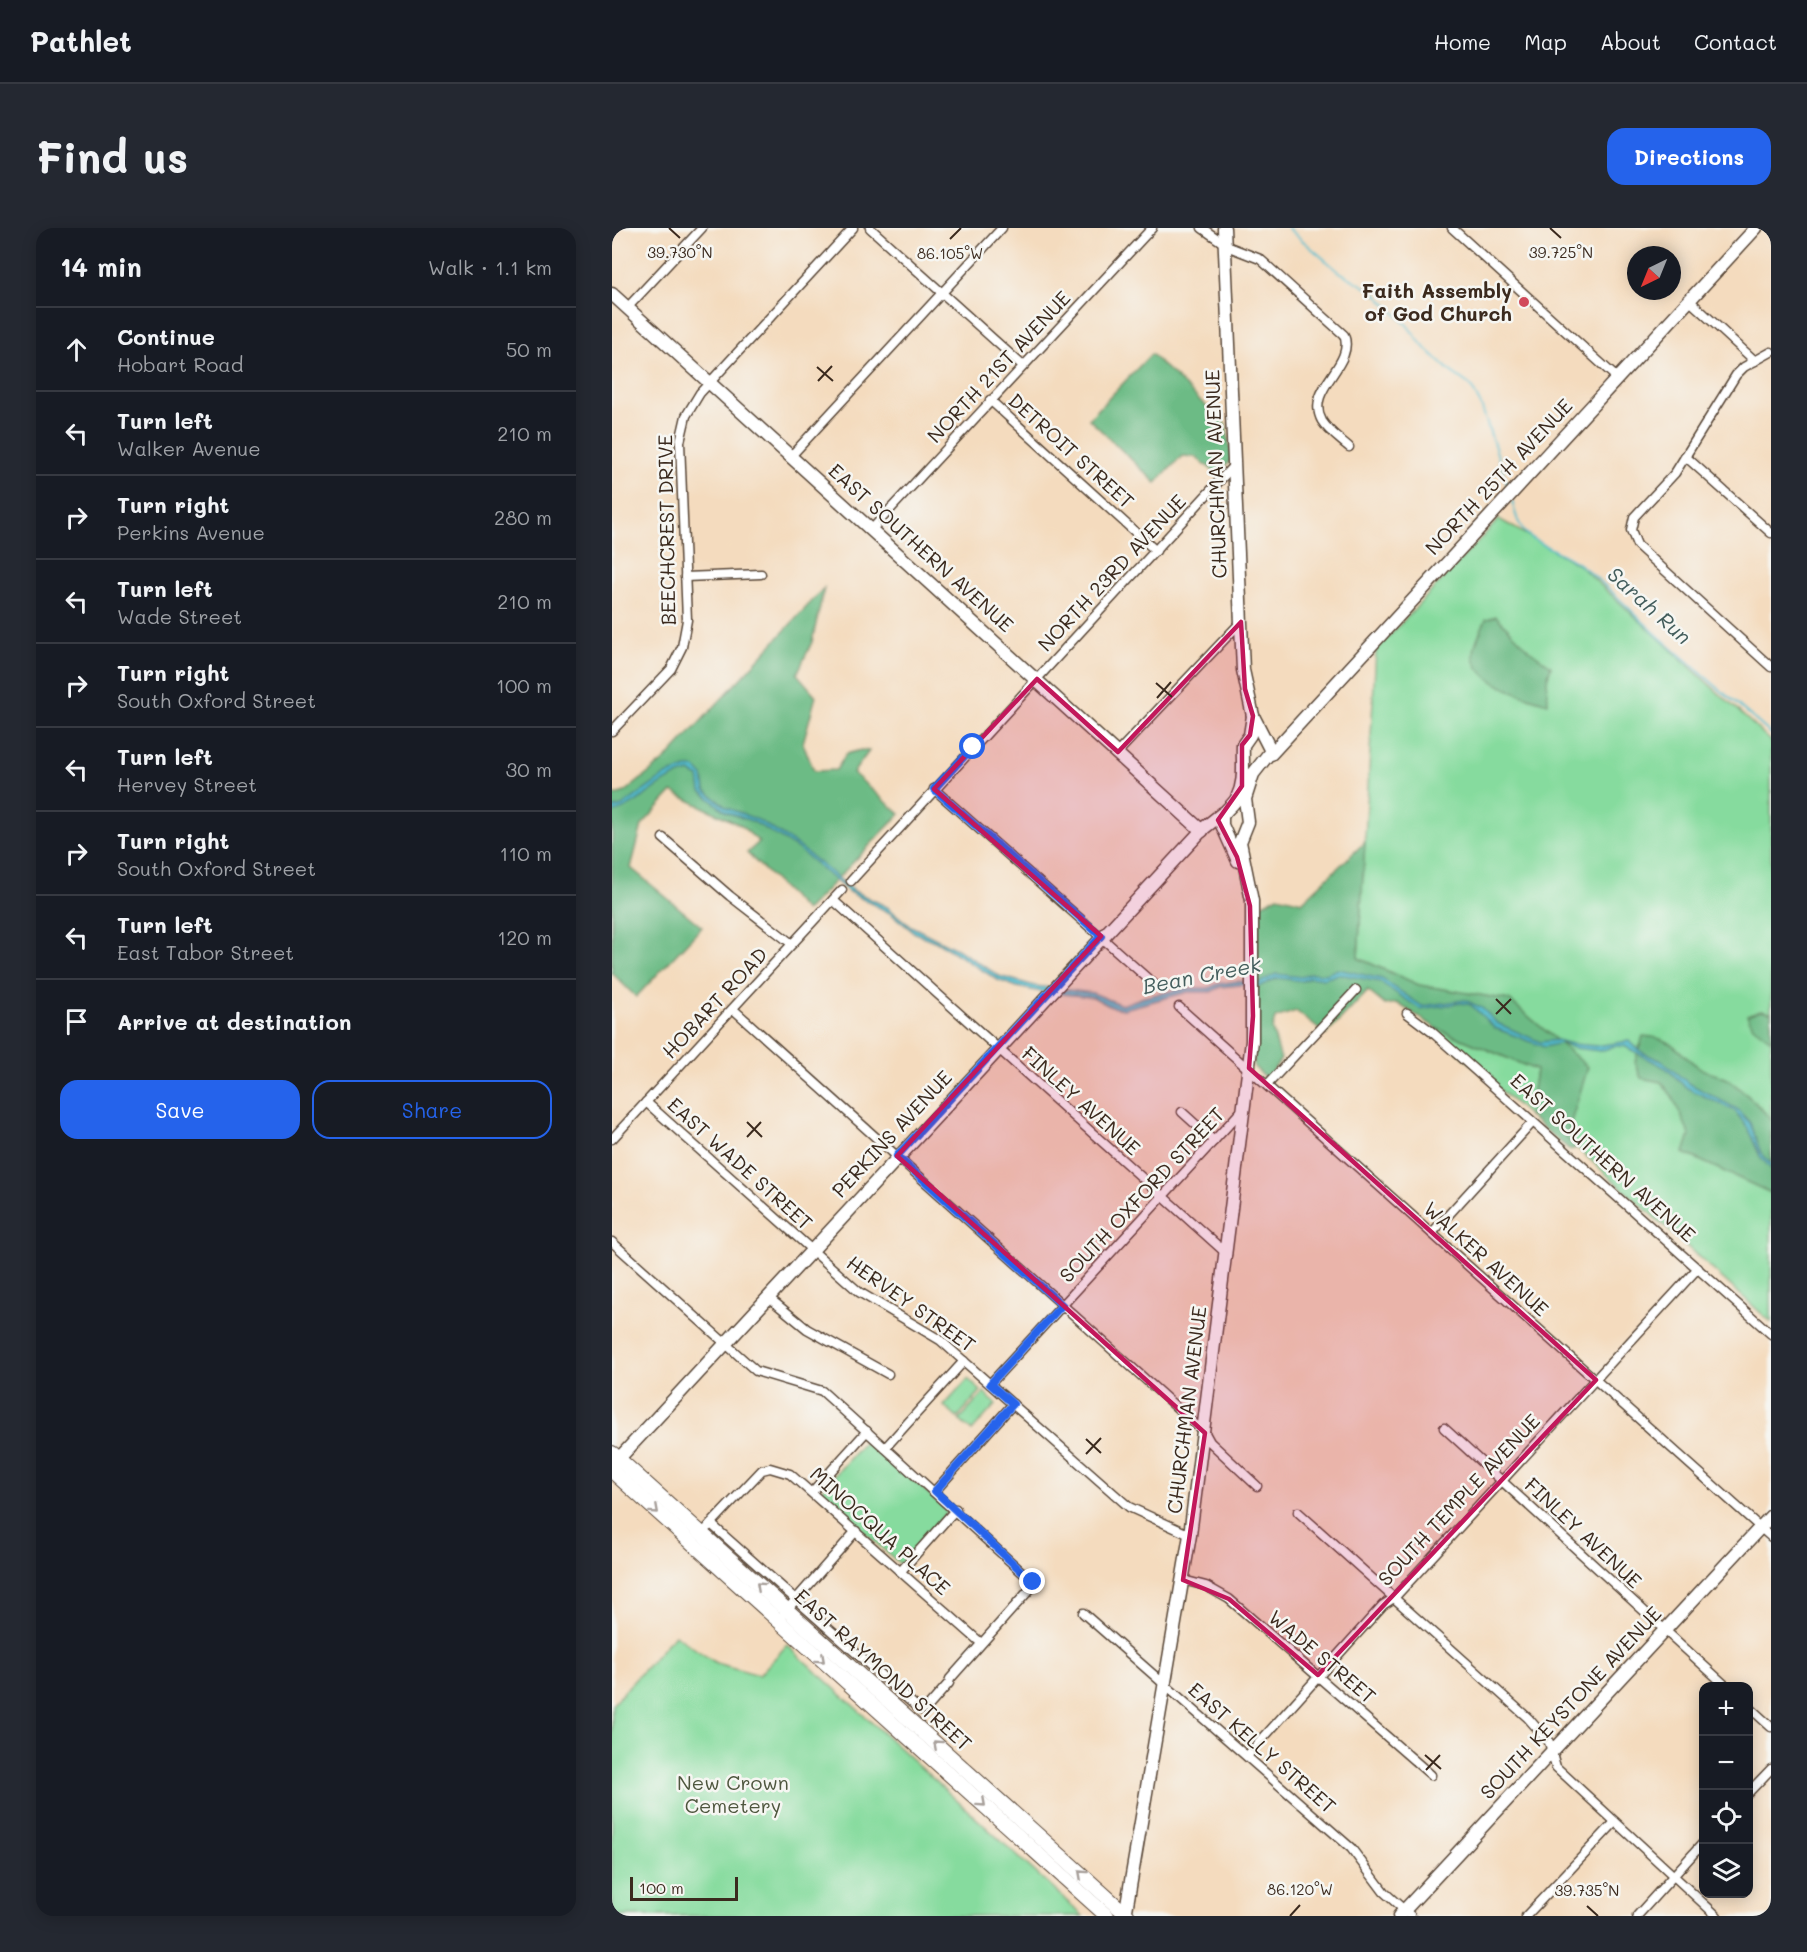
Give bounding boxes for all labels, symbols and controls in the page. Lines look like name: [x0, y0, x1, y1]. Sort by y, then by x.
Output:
text: Pathlet: [30, 23, 132, 59]
text: Home: [1434, 28, 1491, 55]
text: Map: [1524, 28, 1567, 55]
text: About: [1600, 28, 1661, 55]
text: Contact: [1694, 28, 1777, 55]
button: Directions: [1607, 128, 1771, 185]
text: Find us: [36, 129, 188, 184]
text: 39.730°N: [647, 242, 713, 262]
text: 39.725°N: [1529, 242, 1593, 262]
text: 86.105°W: [917, 243, 983, 263]
north arrow: [1627, 246, 1681, 300]
text: 14 min: [60, 250, 142, 284]
text: Walk · 1.1 km: [428, 254, 552, 280]
place label: Faith Assembly of God Church: [1362, 277, 1512, 326]
street label: NORTH 21ST AVENUE: [921, 285, 1076, 448]
marker: Faith Assembly of God Church: [1517, 295, 1531, 309]
text: Continue: [117, 322, 215, 351]
icon: ahead: [60, 333, 93, 366]
text: 50 m: [506, 336, 552, 362]
text: Hobart Road: [117, 351, 243, 377]
street label: CHURCHMAN AVENUE: [1198, 369, 1232, 579]
street label: DETROIT STREET: [1003, 387, 1140, 514]
street label: NORTH 25TH AVENUE: [1419, 393, 1578, 560]
text: Turn left: [117, 406, 213, 435]
icon: left: [60, 417, 93, 450]
text: 210 m: [497, 420, 552, 446]
street label: BEECHCREST DRIVE: [651, 434, 681, 626]
text: Walker Avenue: [117, 435, 261, 461]
street label: EAST SOUTHERN AVENUE: [824, 457, 1020, 637]
street label: NORTH 23RD AVENUE: [1032, 488, 1191, 656]
text: Turn right: [117, 490, 229, 519]
icon: right: [60, 501, 93, 534]
text: 280 m: [494, 504, 552, 530]
text: Perkins Avenue: [117, 519, 265, 545]
water label: Sarah Run: [1602, 560, 1698, 650]
text: Turn left: [117, 574, 213, 603]
icon: left: [60, 585, 93, 618]
text: 210 m: [497, 588, 552, 614]
text: Wade Street: [117, 603, 242, 629]
text: Turn right: [117, 658, 229, 687]
icon: right: [60, 669, 93, 702]
text: 100 m: [496, 672, 552, 698]
text: South Oxford Street: [117, 687, 316, 713]
route start: [959, 733, 985, 759]
text: Turn left: [117, 742, 213, 771]
icon: left: [60, 753, 93, 786]
text: 30 m: [506, 756, 552, 782]
text: Hervey Street: [117, 771, 257, 797]
text: Turn right: [117, 826, 229, 855]
icon: right: [60, 837, 93, 870]
text: 110 m: [499, 840, 552, 866]
text: South Oxford Street: [117, 855, 316, 881]
text: Turn left: [117, 910, 213, 939]
icon: left: [60, 921, 93, 954]
text: 120 m: [497, 924, 552, 950]
text: East Tabor Street: [117, 939, 294, 965]
street label: HOBART ROAD: [656, 941, 773, 1063]
water label: Bean Creek: [1140, 950, 1264, 999]
icon: arrive: [60, 1005, 93, 1038]
text: Arrive at destination: [117, 1007, 352, 1036]
street label: FINLEY AVENUE: [1017, 1040, 1146, 1160]
street label: PERKINS AVENUE: [826, 1064, 957, 1202]
street label: EAST SOUTHERN AVENUE: [1506, 1067, 1702, 1247]
button: Save: [60, 1080, 300, 1139]
button: Share: [312, 1080, 552, 1139]
street label: EAST WADE STREET: [663, 1091, 819, 1235]
street label: SOUTH OXFORD STREET: [1053, 1101, 1229, 1288]
street label: WALKER AVENUE: [1419, 1195, 1555, 1321]
street label: HERVEY STREET: [842, 1249, 981, 1357]
street label: CHURCHMAN AVENUE: [1160, 1305, 1212, 1515]
street label: SOUTH TEMPLE AVENUE: [1372, 1408, 1545, 1591]
street label: MINOCQUA PLACE: [805, 1460, 956, 1600]
street label: FINLEY AVENUE: [1520, 1471, 1648, 1593]
one-way arrow: [649, 1503, 659, 1514]
route end: [1019, 1568, 1045, 1594]
one-way arrow: [756, 1582, 767, 1593]
street label: EAST RAYMOND STREET: [790, 1583, 978, 1756]
street label: SOUTH KEYSTONE AVENUE: [1474, 1600, 1667, 1804]
street label: WADE STREET: [1264, 1604, 1382, 1709]
one-way arrow: [814, 1652, 825, 1663]
street label: EAST KELLY STREET: [1183, 1676, 1342, 1819]
map controls: [1699, 1682, 1753, 1898]
button: +: [1699, 1682, 1753, 1736]
button: −: [1699, 1736, 1753, 1790]
one-way arrow: [933, 1740, 943, 1751]
park label: New Crown Cemetery: [677, 1769, 789, 1818]
button: locate: [1699, 1790, 1753, 1844]
one-way arrow: [975, 1796, 986, 1807]
button: layers: [1699, 1844, 1753, 1898]
one-way arrow: [1078, 1870, 1089, 1881]
scale bar: [630, 1874, 738, 1902]
text: 100 m: [639, 1877, 684, 1898]
text: 86.120°W: [1267, 1879, 1333, 1899]
text: 39.735°N: [1555, 1880, 1619, 1900]

